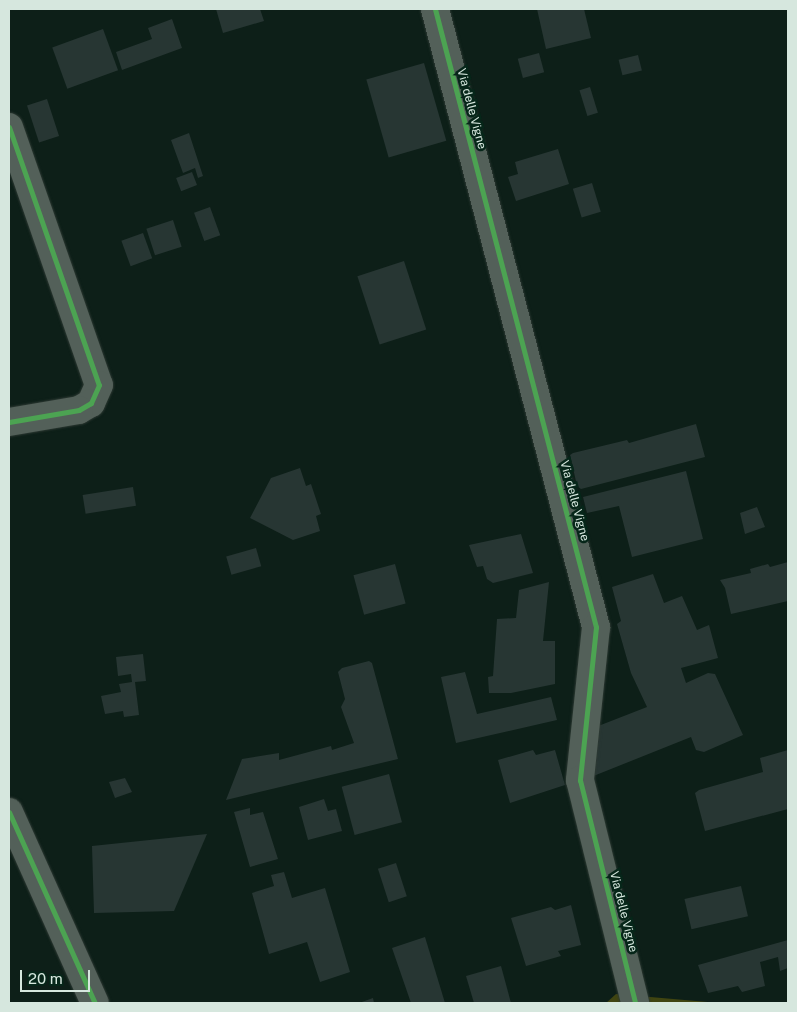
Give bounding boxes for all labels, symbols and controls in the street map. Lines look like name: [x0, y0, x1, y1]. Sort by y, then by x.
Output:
street label: Via delle Vigne: [453, 67, 489, 151]
street label: Via delle Vigne: [556, 459, 592, 543]
street label: Via delle Vigne: [606, 870, 640, 954]
scale bar: [22, 960, 92, 992]
text: 20 m: [28, 970, 63, 987]

